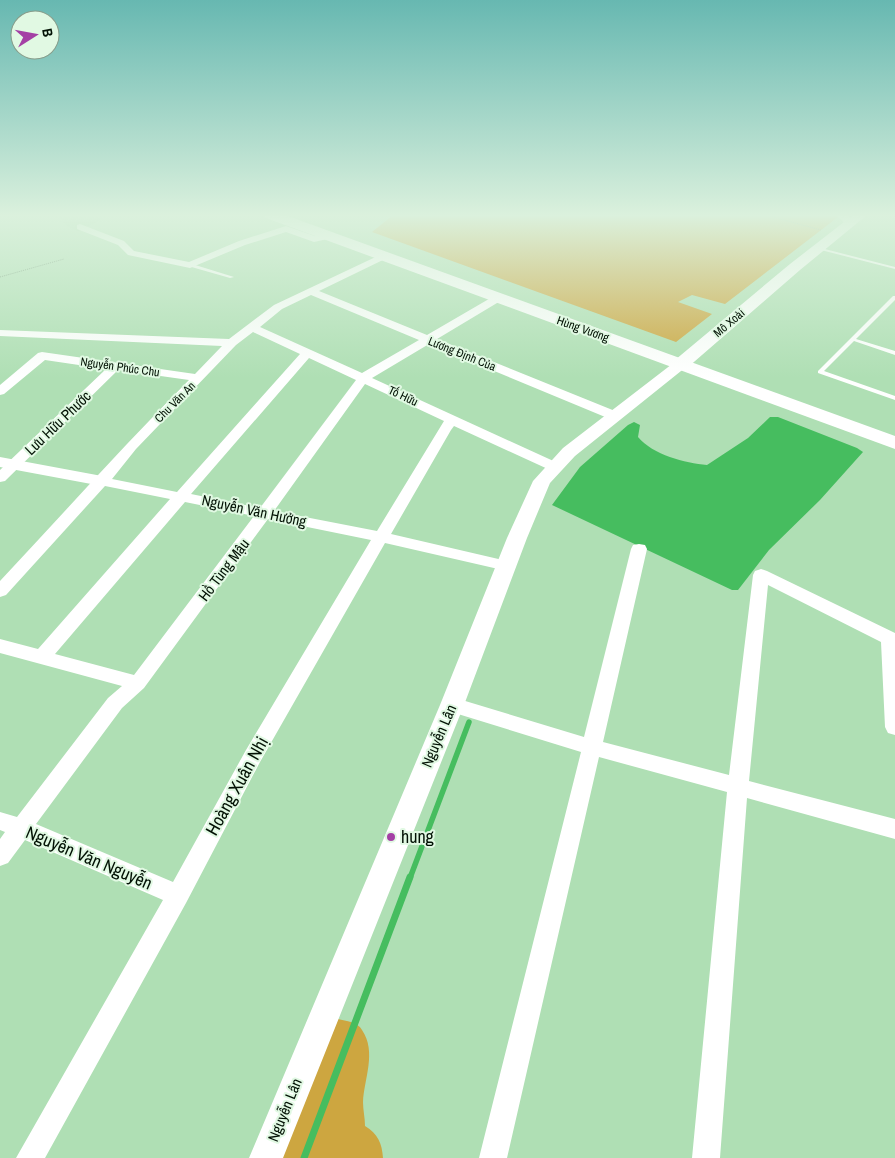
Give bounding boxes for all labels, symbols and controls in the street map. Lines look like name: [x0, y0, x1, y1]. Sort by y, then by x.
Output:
north arrow: [10, 10, 60, 60]
text: B: [38, 27, 57, 38]
street label: Mô Xoài: [710, 305, 748, 341]
street label: Hùng Vương: [555, 312, 612, 346]
street label: Lương Định Của: [426, 333, 499, 375]
street label: Nguyễn Phúc Chu: [79, 354, 161, 380]
street label: Chu Văn An: [151, 378, 199, 426]
street label: Tố Hữu: [385, 382, 421, 410]
street label: Lưu Hữu Phước: [20, 386, 95, 460]
street label: Nguyễn Văn Hưởng: [200, 489, 309, 532]
street label: Hồ Tùng Mậu: [193, 534, 254, 605]
street label: Nguyễn Lân: [416, 701, 461, 770]
street label: Hoàng Xuân Nhị: [199, 732, 274, 840]
street label: Nguyễn Văn Nguyễn: [22, 820, 156, 895]
place label: hung: [401, 824, 435, 849]
marker: hung: [385, 831, 397, 843]
street label: Nguyễn Lân: [262, 1075, 307, 1145]

